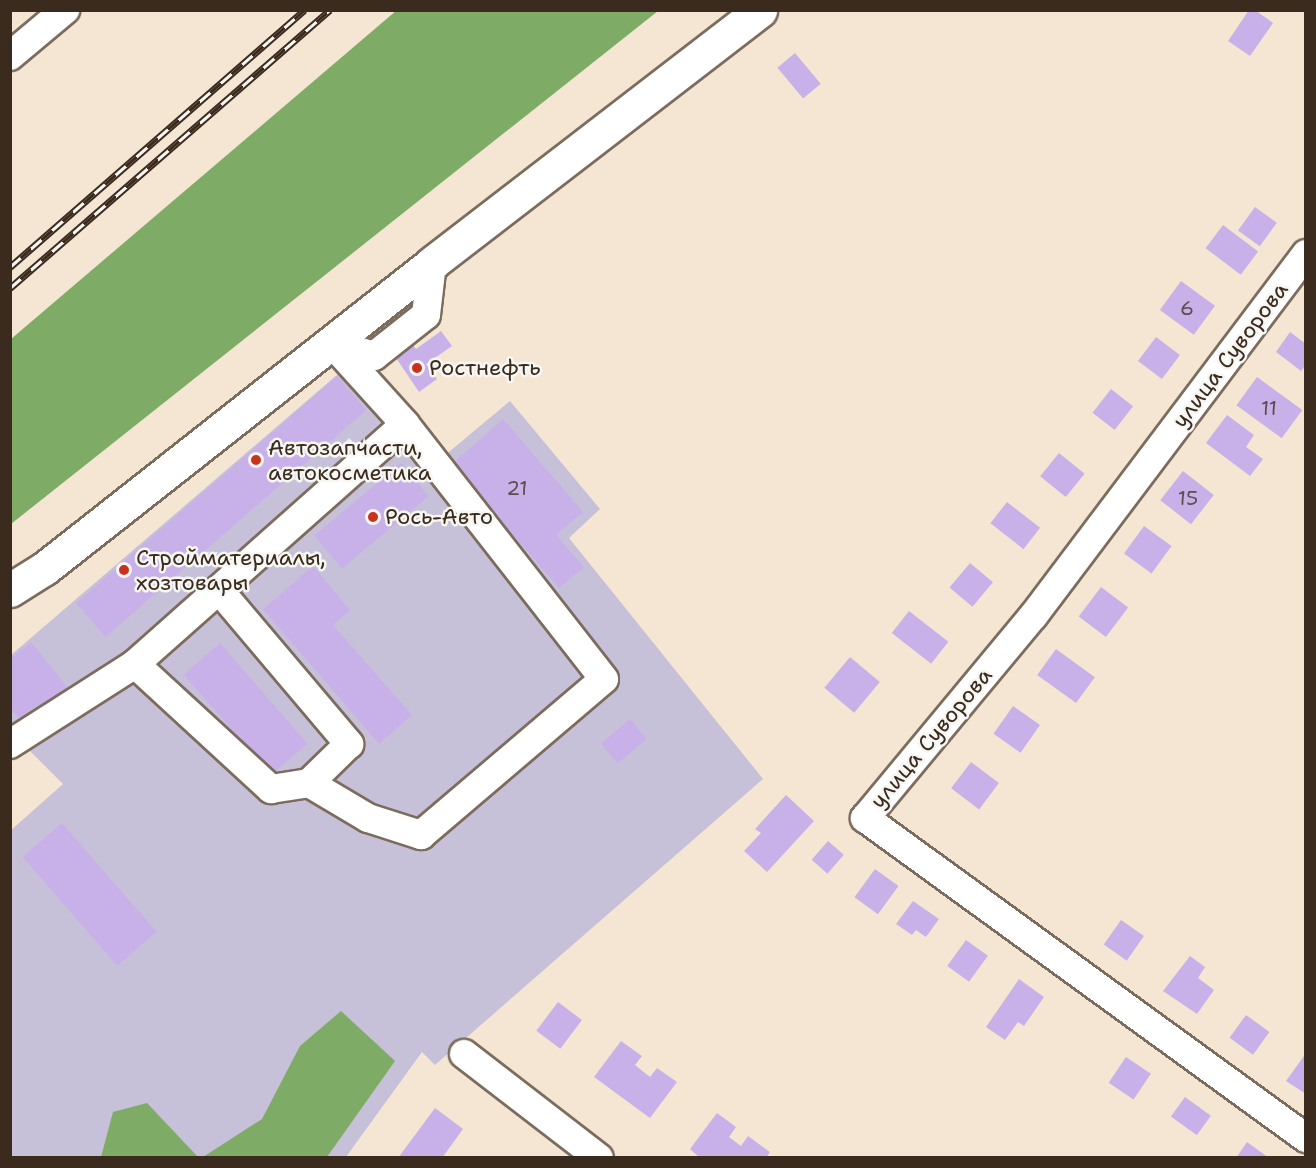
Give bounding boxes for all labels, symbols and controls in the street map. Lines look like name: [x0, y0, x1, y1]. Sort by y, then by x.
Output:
street label: улица Суворова: [1167, 277, 1293, 433]
house number: 6: [1180, 296, 1194, 320]
place label: Ростнефть: [429, 355, 541, 381]
marker: Ростнефть: [410, 361, 424, 375]
house number: 11: [1261, 396, 1277, 420]
place label: Автозапчасти, автокосметика: [268, 434, 432, 486]
marker: Автозапчасти, автокосметика: [249, 453, 263, 467]
house number: 21: [506, 476, 528, 500]
house number: 15: [1178, 486, 1198, 510]
place label: Рось-Авто: [385, 504, 493, 530]
marker: Рось-Авто: [366, 510, 380, 524]
place label: Стройматериалы, хозтовары: [136, 544, 326, 596]
marker: Стройматериалы, хозтовары: [117, 563, 131, 577]
street label: улица Суворова: [864, 662, 998, 814]

